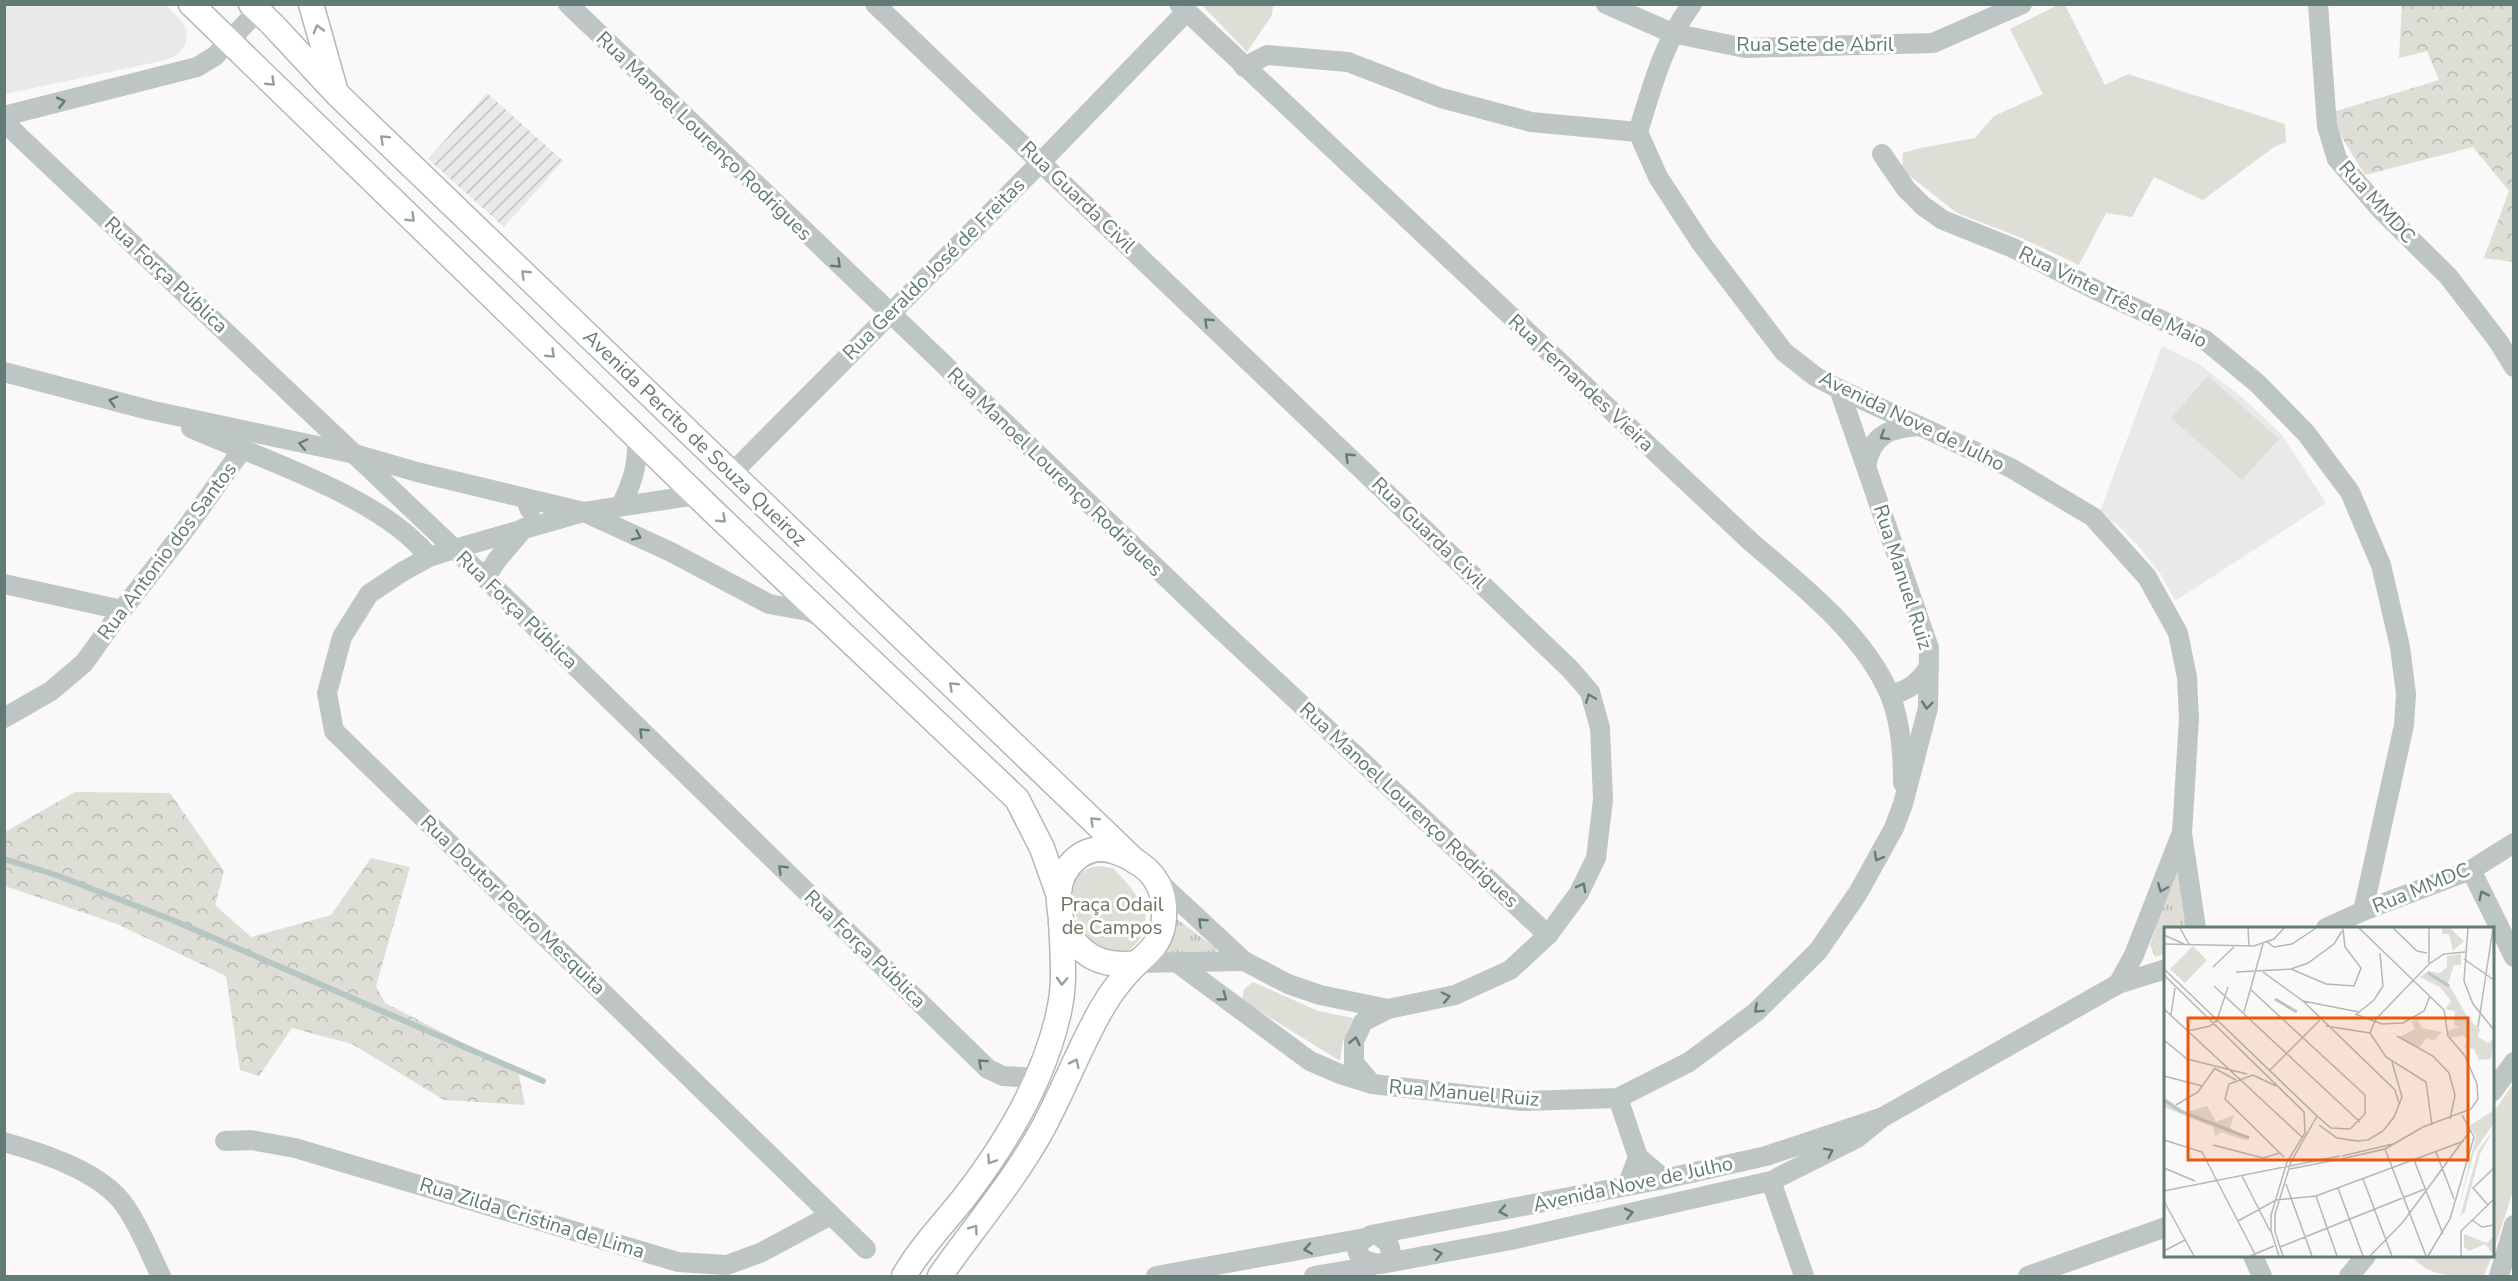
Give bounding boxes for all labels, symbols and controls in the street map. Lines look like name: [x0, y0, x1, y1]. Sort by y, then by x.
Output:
one-way arrow: [313, 24, 325, 35]
street label: Rua Manoel Lourenço Rodrigues: [590, 25, 818, 247]
street label: Rua Sete de Abril: [1736, 31, 1894, 58]
one-way arrow: [265, 75, 275, 86]
one-way arrow: [56, 97, 66, 110]
one-way arrow: [381, 135, 391, 146]
street label: Rua Guarda Civil: [1015, 135, 1141, 259]
street label: Rua MMDC: [2333, 155, 2421, 249]
street label: Rua Geraldo José de Freitas: [837, 172, 1031, 366]
street label: Rua Força Pública: [98, 211, 234, 339]
one-way arrow: [405, 211, 415, 222]
street label: Rua Vinte Três de Maio: [2014, 240, 2212, 354]
one-way arrow: [829, 256, 840, 267]
one-way arrow: [521, 271, 532, 282]
street label: Rua Fernandes Vieira: [1502, 308, 1660, 458]
one-way arrow: [1204, 318, 1215, 329]
street label: Avenida Percito de Souza Queiroz: [577, 324, 813, 552]
one-way arrow: [544, 346, 555, 357]
street label: Rua Manoel Lourenço Rodrigues: [941, 361, 1169, 583]
street label: Avenida Nove de Julho: [1815, 364, 2009, 478]
one-way arrow: [108, 396, 119, 408]
one-way arrow: [1880, 428, 1890, 440]
one-way arrow: [299, 438, 309, 451]
one-way arrow: [1345, 453, 1355, 464]
street label: Rua Antonio dos Santos: [91, 457, 243, 645]
street label: Rua Guarda Civil: [1366, 471, 1492, 595]
street label: Rua Manuel Ruiz: [1867, 501, 1939, 653]
one-way arrow: [714, 511, 725, 522]
one-way arrow: [630, 529, 641, 541]
street label: Rua Força Pública: [450, 545, 584, 675]
one-way arrow: [949, 682, 960, 693]
one-way arrow: [1585, 693, 1598, 703]
street label: Rua Manoel Lourenço Rodrigues: [1294, 696, 1524, 914]
one-way arrow: [1921, 700, 1934, 710]
one-way arrow: [640, 729, 651, 740]
street label: Rua Doutor Pedro Mesquita: [414, 809, 612, 1001]
one-way arrow: [1090, 817, 1100, 828]
one-way arrow: [1874, 851, 1885, 861]
street label: Rua MMDC: [2368, 856, 2474, 920]
one-way arrow: [779, 865, 790, 876]
one-way arrow: [1574, 882, 1586, 893]
one-way arrow: [2157, 882, 2169, 893]
street label: Rua Força Pública: [798, 884, 932, 1014]
one-way arrow: [2479, 890, 2490, 901]
park label: Praça Odail de Campos: [1060, 891, 1164, 941]
one-way arrow: [1198, 918, 1209, 929]
inset map: [2164, 927, 2494, 1257]
one-way arrow: [1056, 977, 1069, 986]
one-way arrow: [1217, 990, 1228, 1001]
one-way arrow: [1440, 991, 1450, 1004]
one-way arrow: [1755, 1002, 1765, 1013]
one-way arrow: [1348, 1037, 1361, 1047]
one-way arrow: [1067, 1058, 1079, 1069]
one-way arrow: [978, 1059, 989, 1070]
street label: Rua Manuel Ruiz: [1388, 1073, 1540, 1113]
one-way arrow: [1823, 1148, 1834, 1160]
street label: Avenida Nove de Julho: [1531, 1150, 1735, 1218]
one-way arrow: [986, 1154, 998, 1164]
street label: Rua Zilda Cristina de Lima: [416, 1171, 648, 1265]
one-way arrow: [1499, 1204, 1509, 1217]
one-way arrow: [1624, 1207, 1634, 1220]
one-way arrow: [967, 1224, 978, 1235]
one-way arrow: [1303, 1242, 1313, 1254]
one-way arrow: [1434, 1248, 1443, 1260]

